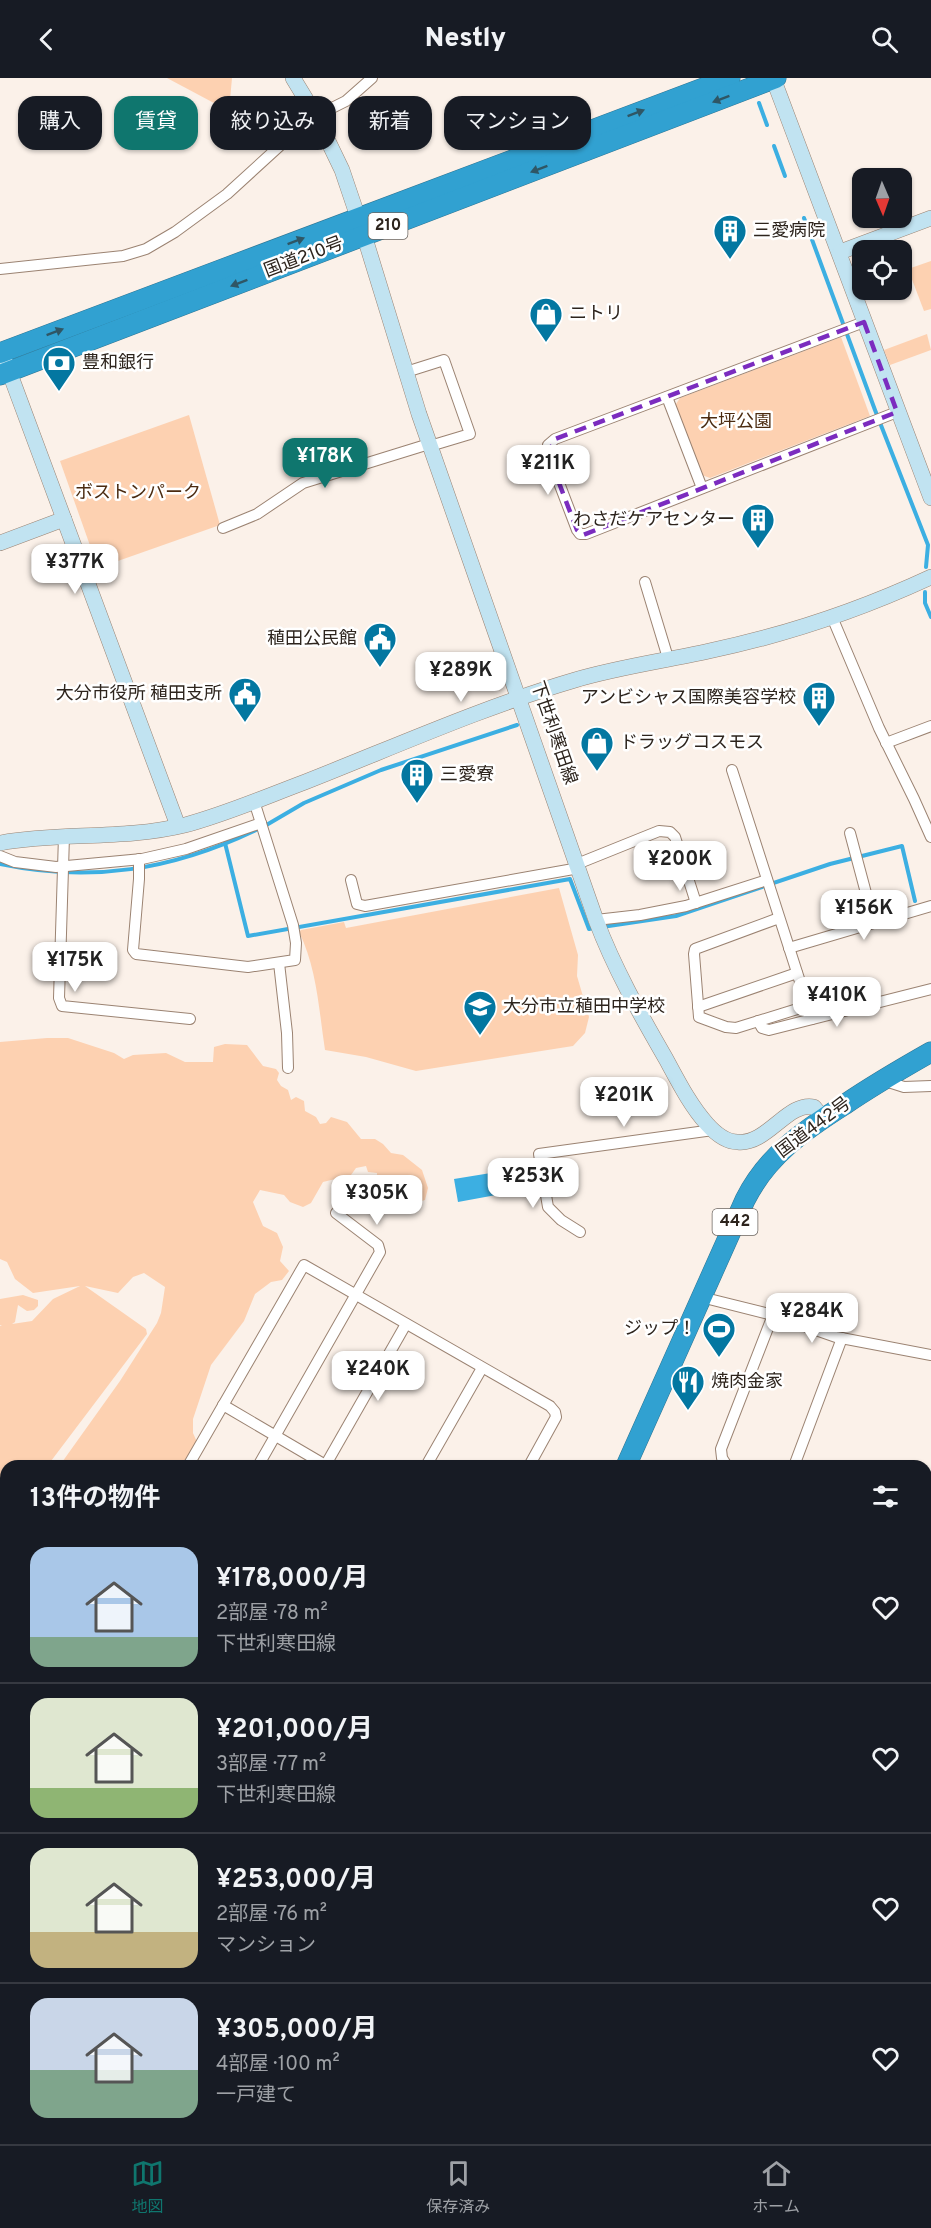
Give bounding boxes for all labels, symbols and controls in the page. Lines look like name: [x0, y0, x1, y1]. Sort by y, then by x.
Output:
text: Nestly: [425, 22, 506, 56]
icon: back: [30, 23, 63, 56]
icon: search: [868, 23, 901, 56]
one-way arrow: [712, 95, 730, 104]
chip: 購入: [18, 96, 102, 150]
chip: 賃貸: [114, 96, 198, 150]
chip: 絞り込み: [210, 96, 336, 150]
chip: 新着: [348, 96, 432, 150]
chip: マンション: [444, 96, 591, 150]
one-way arrow: [627, 108, 645, 118]
one-way arrow: [530, 165, 548, 174]
north arrow: [852, 168, 912, 228]
map controls: [852, 168, 912, 300]
road number: 210: [368, 213, 408, 239]
building icon: 三愛病院: [712, 213, 748, 260]
place label: 三愛病院: [753, 220, 825, 243]
street label: 国道210号: [261, 232, 347, 284]
one-way arrow: [287, 236, 305, 245]
button: locate: [852, 240, 912, 300]
one-way arrow: [230, 279, 248, 288]
shop icon: ニトリ: [528, 296, 564, 343]
place label: ニトリ: [569, 303, 623, 326]
one-way arrow: [46, 327, 64, 336]
bank icon: 豊和銀行: [41, 345, 77, 392]
place label: 豊和銀行: [82, 352, 154, 375]
park label: 大坪公園: [700, 411, 772, 434]
pin: ¥178K: [283, 438, 367, 489]
text: ¥178K: [297, 444, 353, 470]
pin: ¥211K: [506, 445, 590, 496]
text: ¥211K: [521, 451, 575, 477]
park label: ボストンパーク: [75, 482, 201, 505]
building icon: わさだケアセンター: [740, 502, 776, 549]
place label: わさだケアセンター: [573, 509, 735, 532]
pin: ¥377K: [33, 544, 117, 595]
text: ¥377K: [45, 550, 105, 576]
public building icon: 稙田公民館: [362, 621, 398, 668]
place label: 稙田公民館: [267, 628, 357, 651]
pin: ¥289K: [419, 652, 503, 703]
text: ¥289K: [429, 658, 493, 684]
public building icon: 大分市役所 稙田支所: [227, 676, 263, 723]
street label: 下世利寒田線: [525, 678, 581, 788]
building icon: アンビシャス国際美容学校: [801, 680, 837, 727]
place label: 大分市役所 稙田支所: [56, 683, 222, 706]
place label: アンビシャス国際美容学校: [581, 687, 796, 710]
shop icon: ドラッグコスモス: [579, 725, 615, 772]
place label: ドラッグコスモス: [620, 732, 764, 755]
building icon: 三愛寮: [399, 757, 435, 804]
place label: 三愛寮: [440, 764, 494, 787]
pin: ¥200K: [638, 841, 722, 892]
text: ¥200K: [648, 847, 712, 873]
pin: ¥156K: [822, 890, 906, 941]
text: ¥156K: [835, 896, 893, 922]
pin: ¥175K: [33, 942, 117, 993]
text: ¥175K: [46, 948, 104, 974]
pin: ¥410K: [795, 977, 879, 1028]
text: ¥410K: [807, 983, 867, 1009]
school or university icon: 大分市立稙田中学校: [462, 989, 498, 1036]
place label: 大分市立稙田中学校: [503, 996, 665, 1019]
pin: ¥201K: [582, 1077, 666, 1128]
text: ¥201K: [594, 1083, 654, 1109]
street label: 国道442号: [772, 1093, 856, 1163]
pin: ¥253K: [491, 1158, 575, 1209]
text: ¥253K: [502, 1164, 564, 1190]
pin: ¥305K: [335, 1175, 419, 1226]
text: ¥305K: [345, 1181, 409, 1207]
road number: 442: [712, 1209, 758, 1235]
pin: ¥284K: [770, 1293, 854, 1344]
text: ¥284K: [780, 1299, 844, 1325]
sports icon: ジップ！: [701, 1311, 737, 1358]
place label: ジップ！: [624, 1318, 696, 1341]
pin: ¥240K: [336, 1351, 420, 1402]
text: ¥240K: [346, 1357, 410, 1383]
restaurant icon: 焼肉金家: [670, 1364, 706, 1411]
place label: 焼肉金家: [711, 1371, 783, 1394]
icon: filters: [869, 1480, 902, 1513]
text: 13件の物件: [30, 1483, 160, 1516]
text: ¥178,000/月: [216, 1563, 369, 1596]
icon: home: [78, 1571, 150, 1643]
icon: heart: [869, 1591, 902, 1624]
text: 2部屋 · 78 m²: [216, 1601, 328, 1627]
text: 下世利寒田線: [216, 1632, 336, 1658]
text: ¥201,000/月: [216, 1714, 373, 1747]
icon: home: [78, 1722, 150, 1794]
icon: heart: [869, 1742, 902, 1775]
text: 3部屋 · 77 m²: [216, 1752, 326, 1778]
text: 下世利寒田線: [216, 1783, 336, 1809]
text: ¥253,000/月: [216, 1864, 376, 1897]
icon: home: [78, 1872, 150, 1944]
icon: heart: [869, 1892, 902, 1925]
text: 2部屋 · 76 m²: [216, 1902, 327, 1928]
text: マンション: [216, 1933, 316, 1959]
text: ¥305,000/月: [216, 2014, 378, 2047]
icon: home: [78, 2022, 150, 2094]
icon: heart: [869, 2042, 902, 2075]
text: 4部屋 · 100 m²: [216, 2052, 340, 2078]
text: 一戸建て: [216, 2083, 296, 2109]
tab: 地図: [131, 2157, 164, 2218]
tab: 保存済み: [426, 2157, 490, 2218]
tab: ホーム: [752, 2157, 800, 2218]

